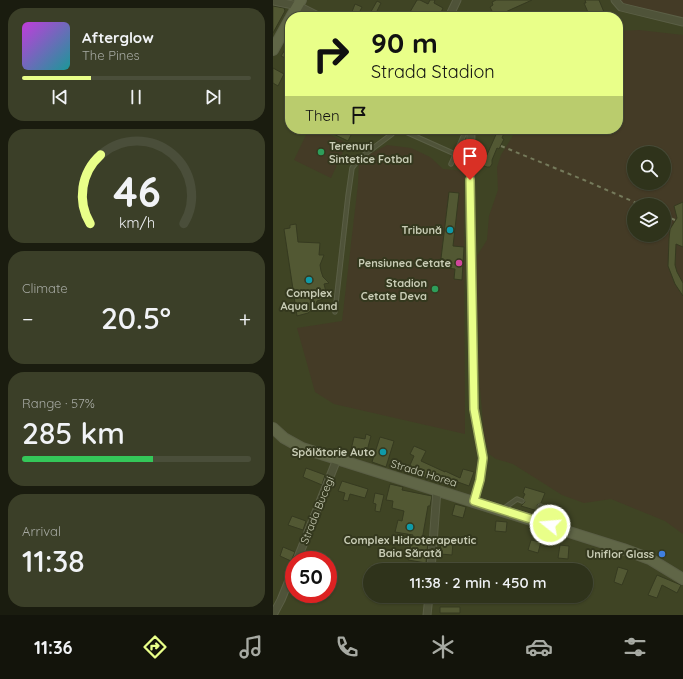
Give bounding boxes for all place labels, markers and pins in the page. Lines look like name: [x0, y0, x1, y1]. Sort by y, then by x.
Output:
place label: Terenuri Sintetice Fotbal: [329, 139, 412, 166]
pin: [453, 139, 487, 180]
marker: Terenuri Sintetice Fotbal: [316, 147, 326, 157]
place label: Tribună: [402, 223, 442, 237]
marker: Tribună: [445, 225, 455, 235]
place label: Pensiunea Cetate: [358, 256, 452, 270]
marker: Pensiunea Cetate: [454, 258, 464, 268]
marker: Complex Aqua Land: [304, 275, 314, 285]
place label: Stadion Cetate Deva: [361, 276, 427, 303]
marker: Stadion Cetate Deva: [430, 284, 440, 294]
place label: Complex Aqua Land: [281, 286, 338, 313]
place label: Spălătorie Auto: [292, 445, 375, 459]
marker: Spălătorie Auto: [378, 447, 388, 457]
marker: Complex Hidroterapeutic Baia Sărată: [405, 522, 415, 532]
place label: Complex Hidroterapeutic Baia Sărată: [344, 533, 477, 560]
place label: Uniflor Glass: [586, 547, 654, 561]
marker: Uniflor Glass: [657, 549, 667, 559]

